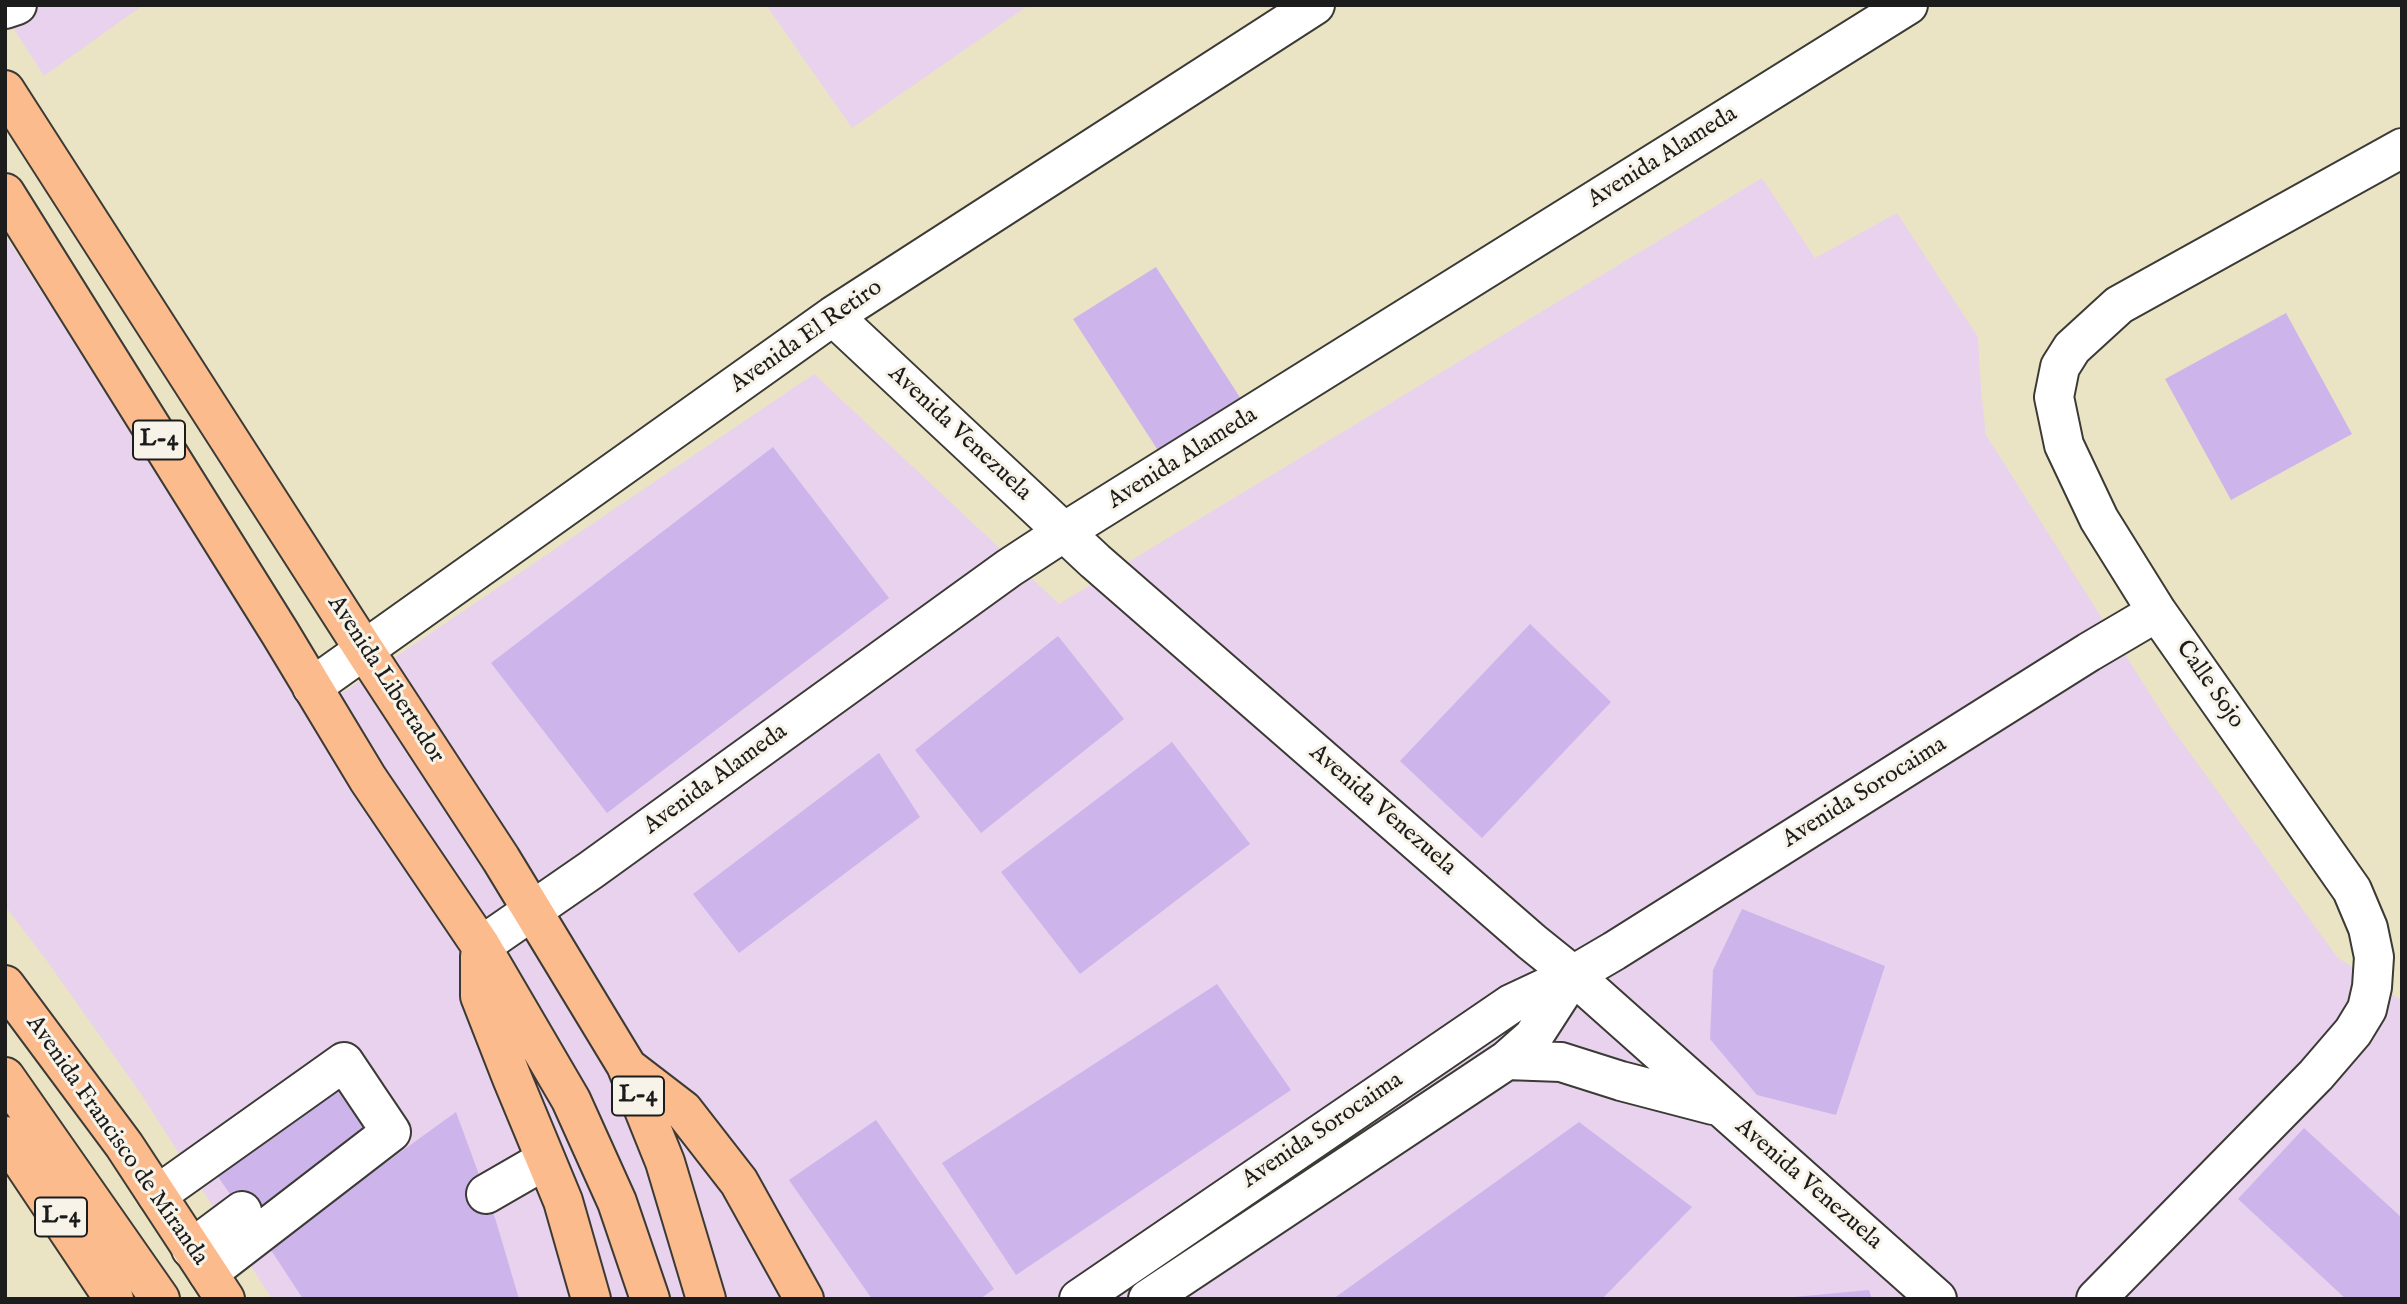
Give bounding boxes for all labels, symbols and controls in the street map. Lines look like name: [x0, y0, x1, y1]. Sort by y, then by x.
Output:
street label: Avenida Alameda: [1583, 101, 1743, 215]
street label: Avenida El Retiro: [726, 274, 888, 400]
street label: Avenida Venezuela: [881, 360, 1037, 508]
street label: Avenida Alameda: [1103, 402, 1263, 516]
road number: L-4: [133, 420, 185, 460]
street label: Avenida Libertador: [320, 591, 450, 769]
street label: Calle Sojo: [2168, 636, 2250, 734]
street label: Avenida Alameda: [639, 718, 793, 842]
street label: Avenida Sorocaima: [1778, 731, 1952, 855]
street label: Avenida Venezuela: [1303, 739, 1461, 883]
street label: Avenida Francisco de Miranda: [19, 1010, 213, 1272]
street label: Avenida Sorocaima: [1237, 1067, 1409, 1195]
road number: L-4: [612, 1077, 664, 1116]
street label: Avenida Venezuela: [1729, 1113, 1887, 1257]
road number: L-4: [35, 1198, 87, 1236]

